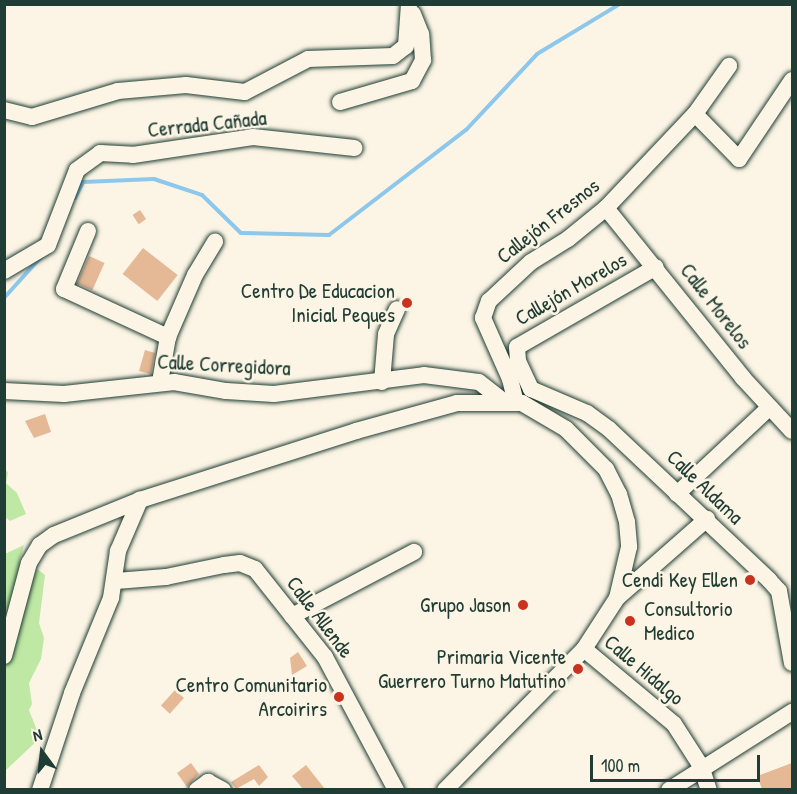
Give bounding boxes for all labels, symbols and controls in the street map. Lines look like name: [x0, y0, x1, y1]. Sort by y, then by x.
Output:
street label: Cerrada Cañada: [146, 105, 268, 143]
street label: Callejón Fresnos: [492, 173, 604, 269]
street label: Callejón Morelos: [511, 247, 631, 331]
street label: Calle Morelos: [675, 258, 757, 354]
place label: Centro De Educacion Inicial Peques: [241, 278, 395, 328]
marker: Centro De Educacion Inicial Peques: [400, 296, 414, 310]
street label: Calle Corregidora: [157, 349, 291, 381]
street label: Calle Aldama: [661, 444, 749, 530]
place label: Cendi Key Ellen: [622, 567, 738, 593]
street label: Calle Allende: [281, 571, 359, 663]
marker: Cendi Key Ellen: [743, 573, 757, 587]
place label: Grupo Jason: [420, 592, 511, 618]
place label: Consultorio Medico: [644, 596, 732, 646]
marker: Grupo Jason: [516, 598, 530, 612]
marker: Consultorio Medico: [621, 612, 639, 630]
street label: Calle Hidalgo: [599, 629, 689, 711]
place label: Primaria Vicente Guerrero Turno Matutino: [378, 644, 566, 694]
marker: Primaria Vicente Guerrero Turno Matutino: [571, 662, 585, 676]
place label: Centro Comunitario Arcoirirs: [175, 672, 327, 722]
marker: Centro Comunitario Arcoirirs: [332, 690, 346, 704]
north arrow: [12, 722, 72, 782]
text: N: [30, 723, 44, 746]
scale bar: [593, 743, 762, 781]
text: 100 m: [601, 753, 640, 778]

